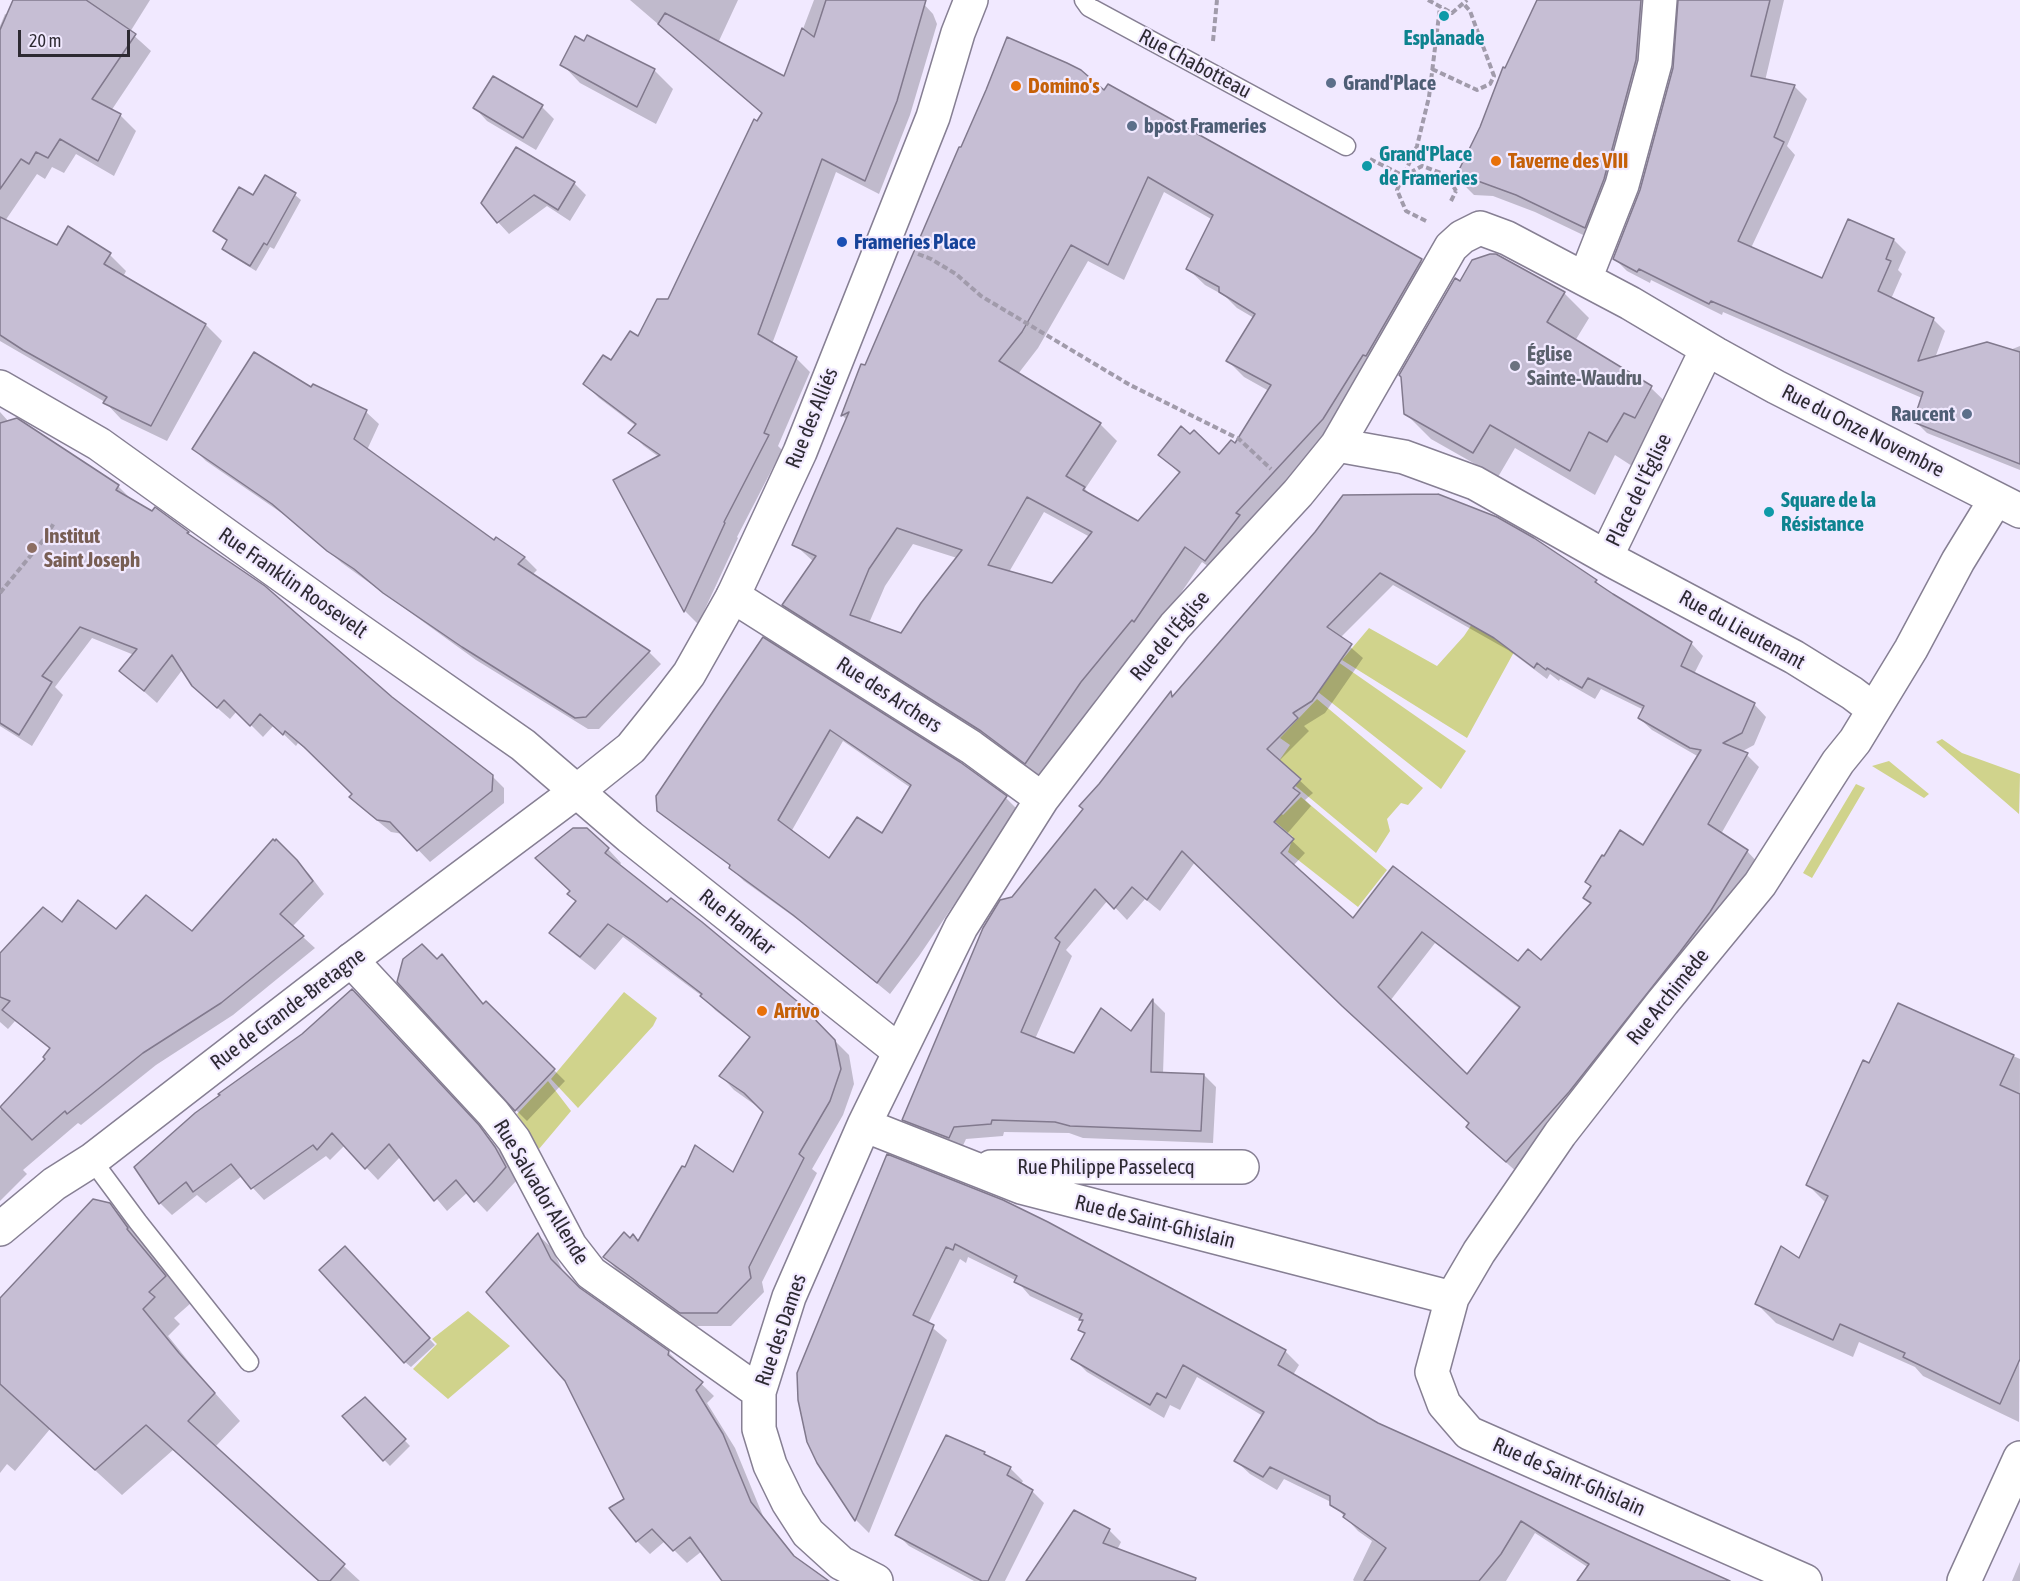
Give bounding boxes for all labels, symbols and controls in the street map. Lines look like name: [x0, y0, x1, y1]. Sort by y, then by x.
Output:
marker: Esplanade: [1437, 9, 1451, 23]
scale bar: [21, 18, 134, 56]
street label: Rue Chabotteau: [1135, 24, 1255, 104]
place label: Esplanade: [1403, 25, 1485, 51]
text: 20 m: [29, 30, 61, 51]
place label: Grand'Place: [1343, 70, 1436, 96]
place label: Domino's: [1028, 73, 1100, 99]
marker: Grand'Place: [1324, 76, 1338, 90]
marker: Domino's: [1009, 79, 1023, 93]
place label: bpost Frameries: [1144, 113, 1266, 139]
marker: bpost Frameries: [1125, 119, 1139, 133]
place label: Grand'Place de Frameries: [1379, 141, 1478, 191]
place label: Taverne des VIII: [1508, 148, 1628, 174]
marker: Taverne des VIII: [1489, 154, 1503, 168]
marker: Grand'Place de Frameries: [1360, 159, 1374, 173]
place label: Frameries Place: [854, 229, 976, 255]
marker: Frameries Place: [835, 235, 849, 249]
place label: Église Sainte-Waudru: [1527, 341, 1642, 391]
marker: Église Sainte-Waudru: [1508, 359, 1522, 373]
street label: Rue des Alliés: [780, 364, 844, 472]
street label: Rue du Onze Novembre: [1778, 379, 1948, 483]
place label: Raucent: [1891, 401, 1955, 427]
marker: Raucent: [1960, 407, 1974, 421]
street label: Place de l'Église: [1601, 429, 1677, 551]
place label: Square de la Résistance: [1781, 487, 1876, 537]
marker: Square de la Résistance: [1762, 505, 1776, 519]
street label: Rue Franklin Roosevelt: [214, 522, 372, 644]
place label: Institut Saint Joseph: [44, 523, 140, 573]
marker: Institut Saint Joseph: [25, 541, 39, 555]
street label: Rue du Lieutenant: [1675, 585, 1809, 675]
street label: Rue de l'Église: [1125, 586, 1215, 686]
street label: Rue des Archers: [832, 652, 946, 738]
street label: Rue Hankar: [694, 884, 780, 960]
street label: Rue de Grande-Bretagne: [206, 943, 370, 1075]
street label: Rue Archimède: [1622, 944, 1714, 1050]
place label: Arrivo: [774, 998, 820, 1024]
marker: Arrivo: [755, 1004, 769, 1018]
street label: Rue Salvador Allende: [488, 1115, 594, 1269]
street label: Rue Philippe Passelecq: [1017, 1154, 1195, 1180]
street label: Rue de Saint-Ghislain: [1072, 1190, 1238, 1254]
street label: Rue des Dames: [750, 1271, 812, 1389]
street label: Rue de Saint-Ghislain: [1489, 1432, 1649, 1522]

